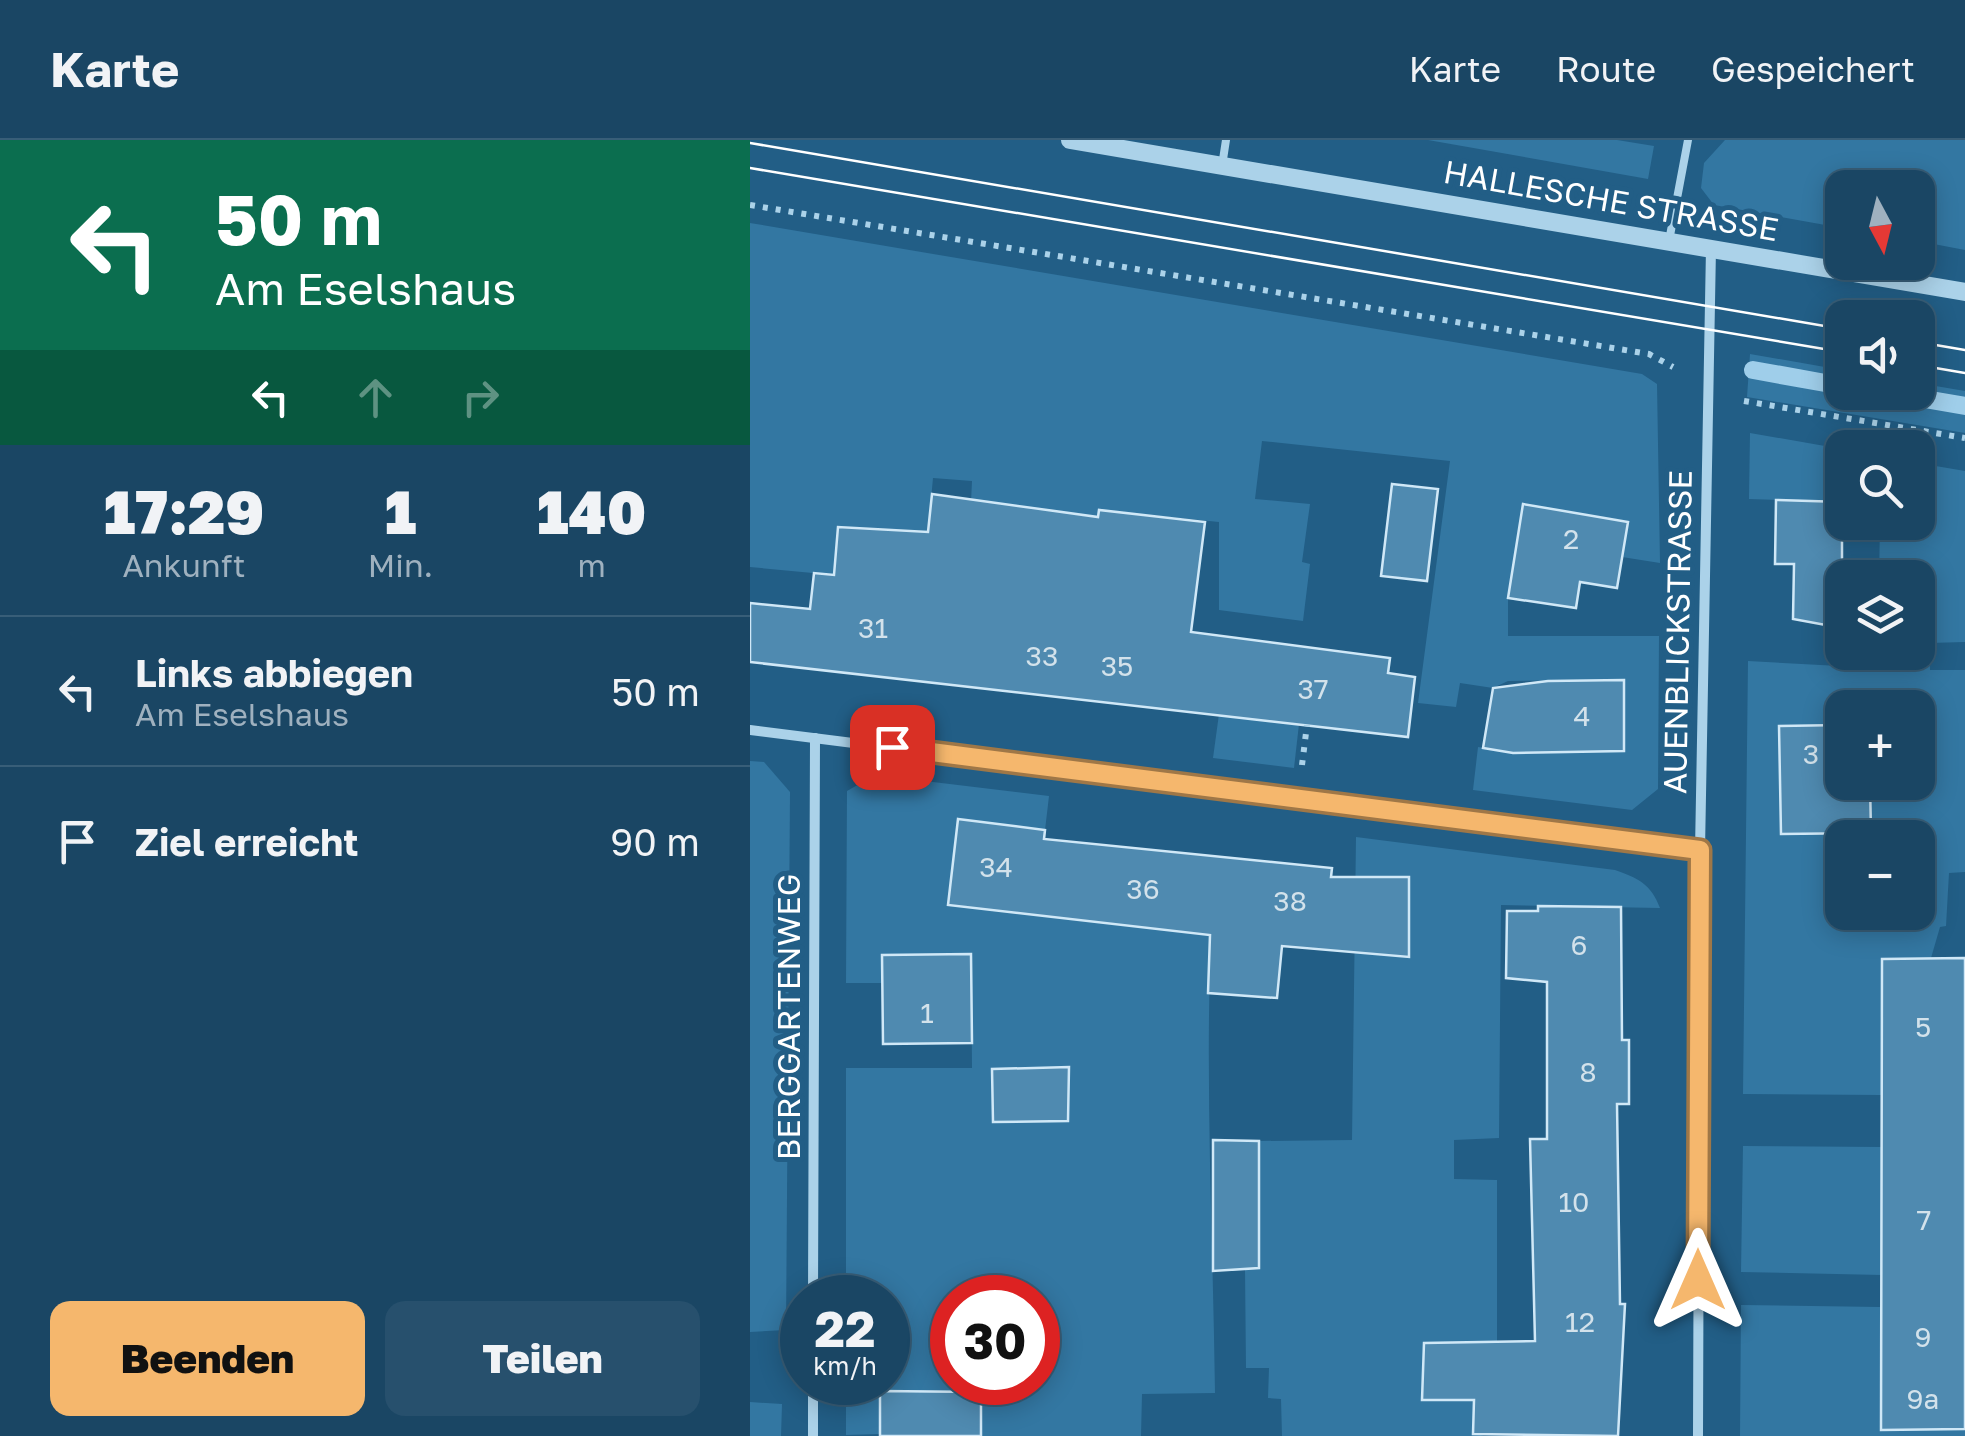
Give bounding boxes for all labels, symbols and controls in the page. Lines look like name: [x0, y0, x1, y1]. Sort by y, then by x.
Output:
text: Karte: [50, 40, 179, 98]
text: Karte: [1409, 48, 1501, 90]
text: Route: [1556, 48, 1656, 90]
text: Gespeichert: [1711, 48, 1915, 90]
street label: HALLESCHE STRASSE: [1441, 152, 1781, 248]
north arrow: [1825, 170, 1935, 280]
map controls: [1825, 170, 1935, 930]
text: 50 m: [215, 176, 382, 260]
icon: left: [50, 180, 180, 310]
text: Am Eselshaus: [215, 261, 516, 315]
button: sound: [1825, 300, 1935, 410]
icon: left: [243, 370, 298, 425]
icon: ahead: [348, 370, 403, 425]
icon: right: [453, 370, 508, 425]
button: search: [1825, 430, 1935, 540]
street label: AUENBLICKSTRASSE: [1655, 470, 1699, 794]
text: 17:29: [104, 475, 264, 547]
text: 1: [385, 475, 416, 547]
text: 140: [537, 475, 646, 547]
house number: 2: [1563, 522, 1579, 555]
text: Ankunft: [122, 546, 245, 584]
text: Min.: [368, 546, 433, 584]
text: m: [577, 546, 606, 584]
button: layers: [1825, 560, 1935, 670]
house number: 31: [858, 611, 888, 644]
house number: 33: [1026, 639, 1058, 672]
house number: 35: [1101, 649, 1133, 682]
text: Links abbiegen: [135, 650, 413, 695]
icon: left: [50, 664, 105, 719]
text: 50 m: [611, 669, 700, 714]
house number: 37: [1297, 672, 1329, 705]
button: +: [1825, 690, 1935, 800]
text: Am Eselshaus: [135, 695, 349, 733]
house number: 4: [1573, 699, 1591, 732]
pin: [850, 705, 935, 790]
icon: arrive: [865, 720, 920, 775]
house number: 3: [1803, 737, 1819, 770]
icon: arrive: [50, 814, 105, 869]
text: Ziel erreicht: [135, 819, 358, 864]
text: 90 m: [610, 819, 700, 864]
button: −: [1825, 820, 1935, 930]
house number: 34: [979, 850, 1013, 883]
house number: 36: [1126, 872, 1160, 905]
street label: BERGGARTENWEG: [769, 874, 807, 1160]
house number: 38: [1273, 884, 1307, 917]
house number: 6: [1571, 928, 1587, 961]
house number: 1: [920, 996, 934, 1029]
house number: 5: [1915, 1010, 1931, 1043]
house number: 8: [1579, 1055, 1597, 1088]
house number: 10: [1559, 1185, 1589, 1218]
house number: 7: [1917, 1203, 1931, 1236]
position arrow: [1646, 1228, 1750, 1332]
speed limit sign: 30: [930, 1275, 1060, 1405]
text: 22: [814, 1298, 875, 1358]
button: Beenden: [50, 1301, 365, 1416]
button: Teilen: [385, 1301, 700, 1416]
house number: 12: [1565, 1305, 1595, 1338]
house number: 9: [1915, 1320, 1931, 1353]
text: km/h: [813, 1350, 877, 1381]
house number: 9a: [1907, 1382, 1939, 1415]

